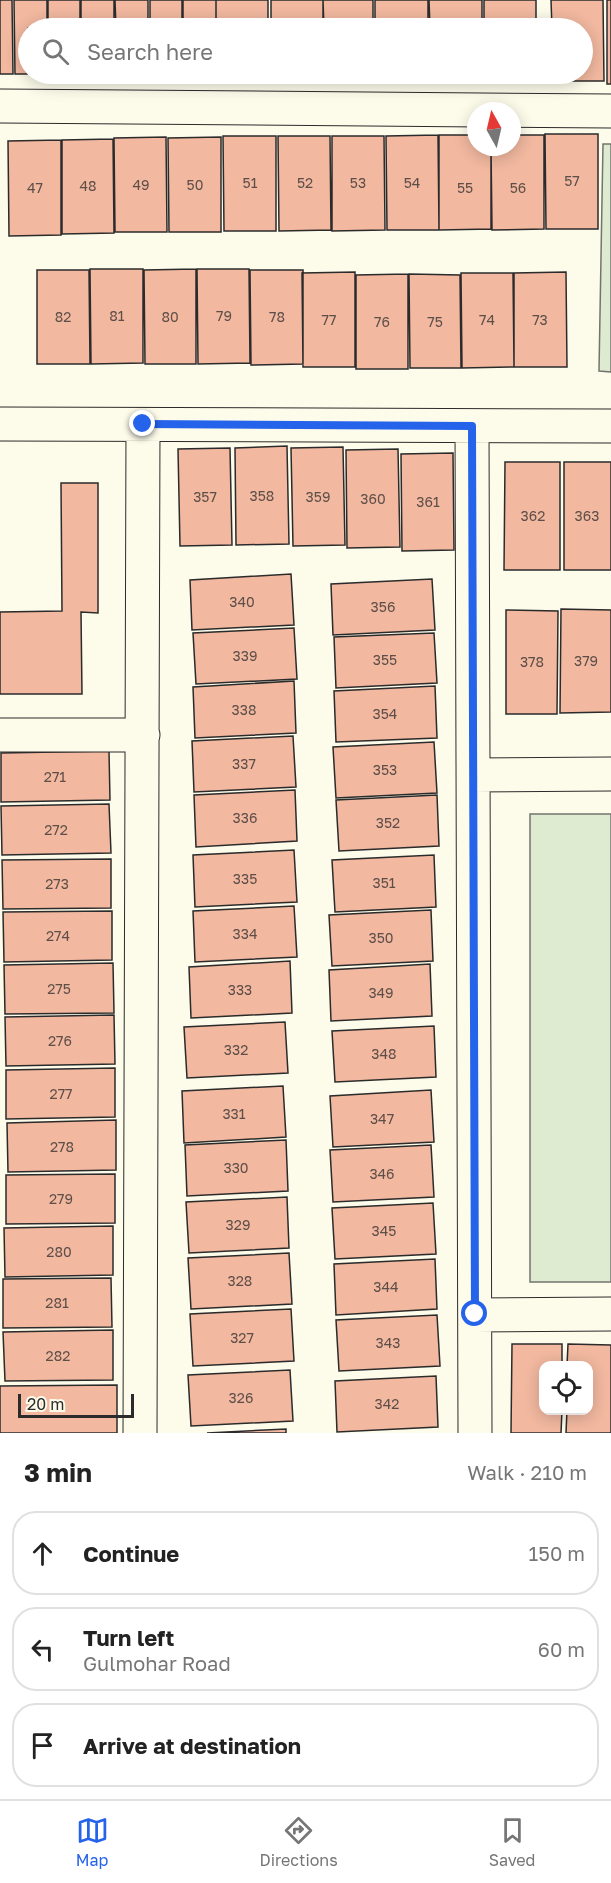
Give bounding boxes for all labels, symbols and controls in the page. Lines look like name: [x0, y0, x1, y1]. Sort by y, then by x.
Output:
search box: [18, 18, 593, 84]
icon: search: [39, 35, 72, 68]
text: Search here: [87, 38, 213, 65]
north arrow: [467, 102, 521, 156]
house number: 57: [564, 172, 580, 189]
house number: 51: [243, 174, 258, 191]
house number: 52: [297, 174, 313, 191]
house number: 53: [350, 174, 366, 191]
house number: 54: [404, 174, 420, 191]
house number: 49: [132, 176, 150, 193]
house number: 50: [187, 176, 203, 193]
house number: 48: [79, 177, 97, 194]
house number: 47: [27, 179, 43, 196]
house number: 55: [457, 179, 473, 196]
house number: 56: [510, 179, 526, 196]
house number: 81: [109, 307, 125, 324]
house number: 79: [216, 307, 232, 324]
house number: 82: [55, 308, 71, 325]
house number: 80: [161, 308, 179, 325]
house number: 78: [269, 308, 285, 325]
house number: 77: [322, 311, 336, 328]
house number: 74: [479, 311, 495, 328]
house number: 73: [532, 311, 548, 328]
house number: 76: [374, 313, 390, 330]
house number: 75: [427, 313, 443, 330]
route end: [129, 410, 155, 436]
house number: 358: [250, 487, 274, 504]
house number: 357: [193, 488, 217, 505]
house number: 359: [306, 488, 330, 505]
house number: 360: [360, 490, 386, 507]
house number: 361: [416, 493, 440, 510]
house number: 362: [521, 507, 545, 524]
house number: 363: [575, 507, 599, 524]
house number: 340: [229, 593, 255, 610]
house number: 356: [371, 598, 395, 615]
house number: 339: [233, 647, 257, 664]
house number: 355: [373, 651, 397, 668]
house number: 379: [574, 652, 598, 669]
house number: 378: [520, 653, 544, 670]
house number: 338: [232, 701, 256, 718]
house number: 354: [373, 705, 397, 722]
house number: 337: [232, 755, 256, 772]
house number: 353: [373, 761, 397, 778]
house number: 271: [44, 768, 66, 785]
house number: 336: [233, 809, 257, 826]
house number: 352: [376, 814, 400, 831]
house number: 272: [44, 821, 68, 838]
house number: 335: [233, 870, 257, 887]
house number: 351: [372, 874, 396, 891]
house number: 273: [45, 875, 69, 892]
house number: 334: [233, 925, 257, 942]
house number: 274: [46, 927, 70, 944]
house number: 350: [369, 929, 394, 946]
house number: 275: [47, 980, 71, 997]
house number: 333: [228, 981, 252, 998]
house number: 349: [368, 984, 394, 1001]
house number: 276: [48, 1032, 72, 1049]
house number: 332: [224, 1041, 248, 1058]
house number: 348: [371, 1045, 397, 1062]
house number: 277: [50, 1085, 72, 1102]
house number: 331: [222, 1105, 246, 1122]
house number: 347: [370, 1110, 394, 1127]
house number: 278: [50, 1138, 74, 1155]
house number: 330: [223, 1159, 249, 1176]
house number: 346: [369, 1165, 395, 1182]
house number: 279: [49, 1190, 73, 1207]
house number: 329: [226, 1216, 250, 1233]
house number: 345: [372, 1222, 396, 1239]
house number: 280: [46, 1243, 72, 1260]
house number: 328: [228, 1272, 252, 1289]
house number: 344: [373, 1278, 399, 1295]
house number: 281: [45, 1294, 69, 1311]
route start: [461, 1300, 487, 1326]
house number: 327: [230, 1329, 254, 1346]
house number: 343: [376, 1334, 400, 1351]
house number: 282: [46, 1347, 70, 1364]
map controls: [539, 1361, 593, 1415]
button: locate: [539, 1361, 593, 1415]
house number: 326: [229, 1389, 253, 1406]
scale bar: [18, 1391, 134, 1418]
text: 20 m: [27, 1394, 64, 1414]
house number: 342: [375, 1395, 399, 1412]
text: 3 min: [24, 1457, 92, 1488]
text: Walk · 210 m: [467, 1460, 587, 1484]
icon: ahead: [26, 1537, 59, 1570]
text: Continue: [83, 1540, 179, 1567]
text: 150 m: [529, 1541, 585, 1565]
text: Turn left: [83, 1624, 174, 1651]
icon: left: [26, 1633, 59, 1666]
text: 60 m: [538, 1637, 585, 1661]
text: Gulmohar Road: [83, 1651, 231, 1675]
icon: arrive: [26, 1729, 59, 1762]
text: Arrive at destination: [83, 1732, 301, 1759]
tab: Map: [76, 1814, 109, 1870]
tab: Directions: [260, 1814, 338, 1870]
tab: Saved: [489, 1814, 535, 1870]

